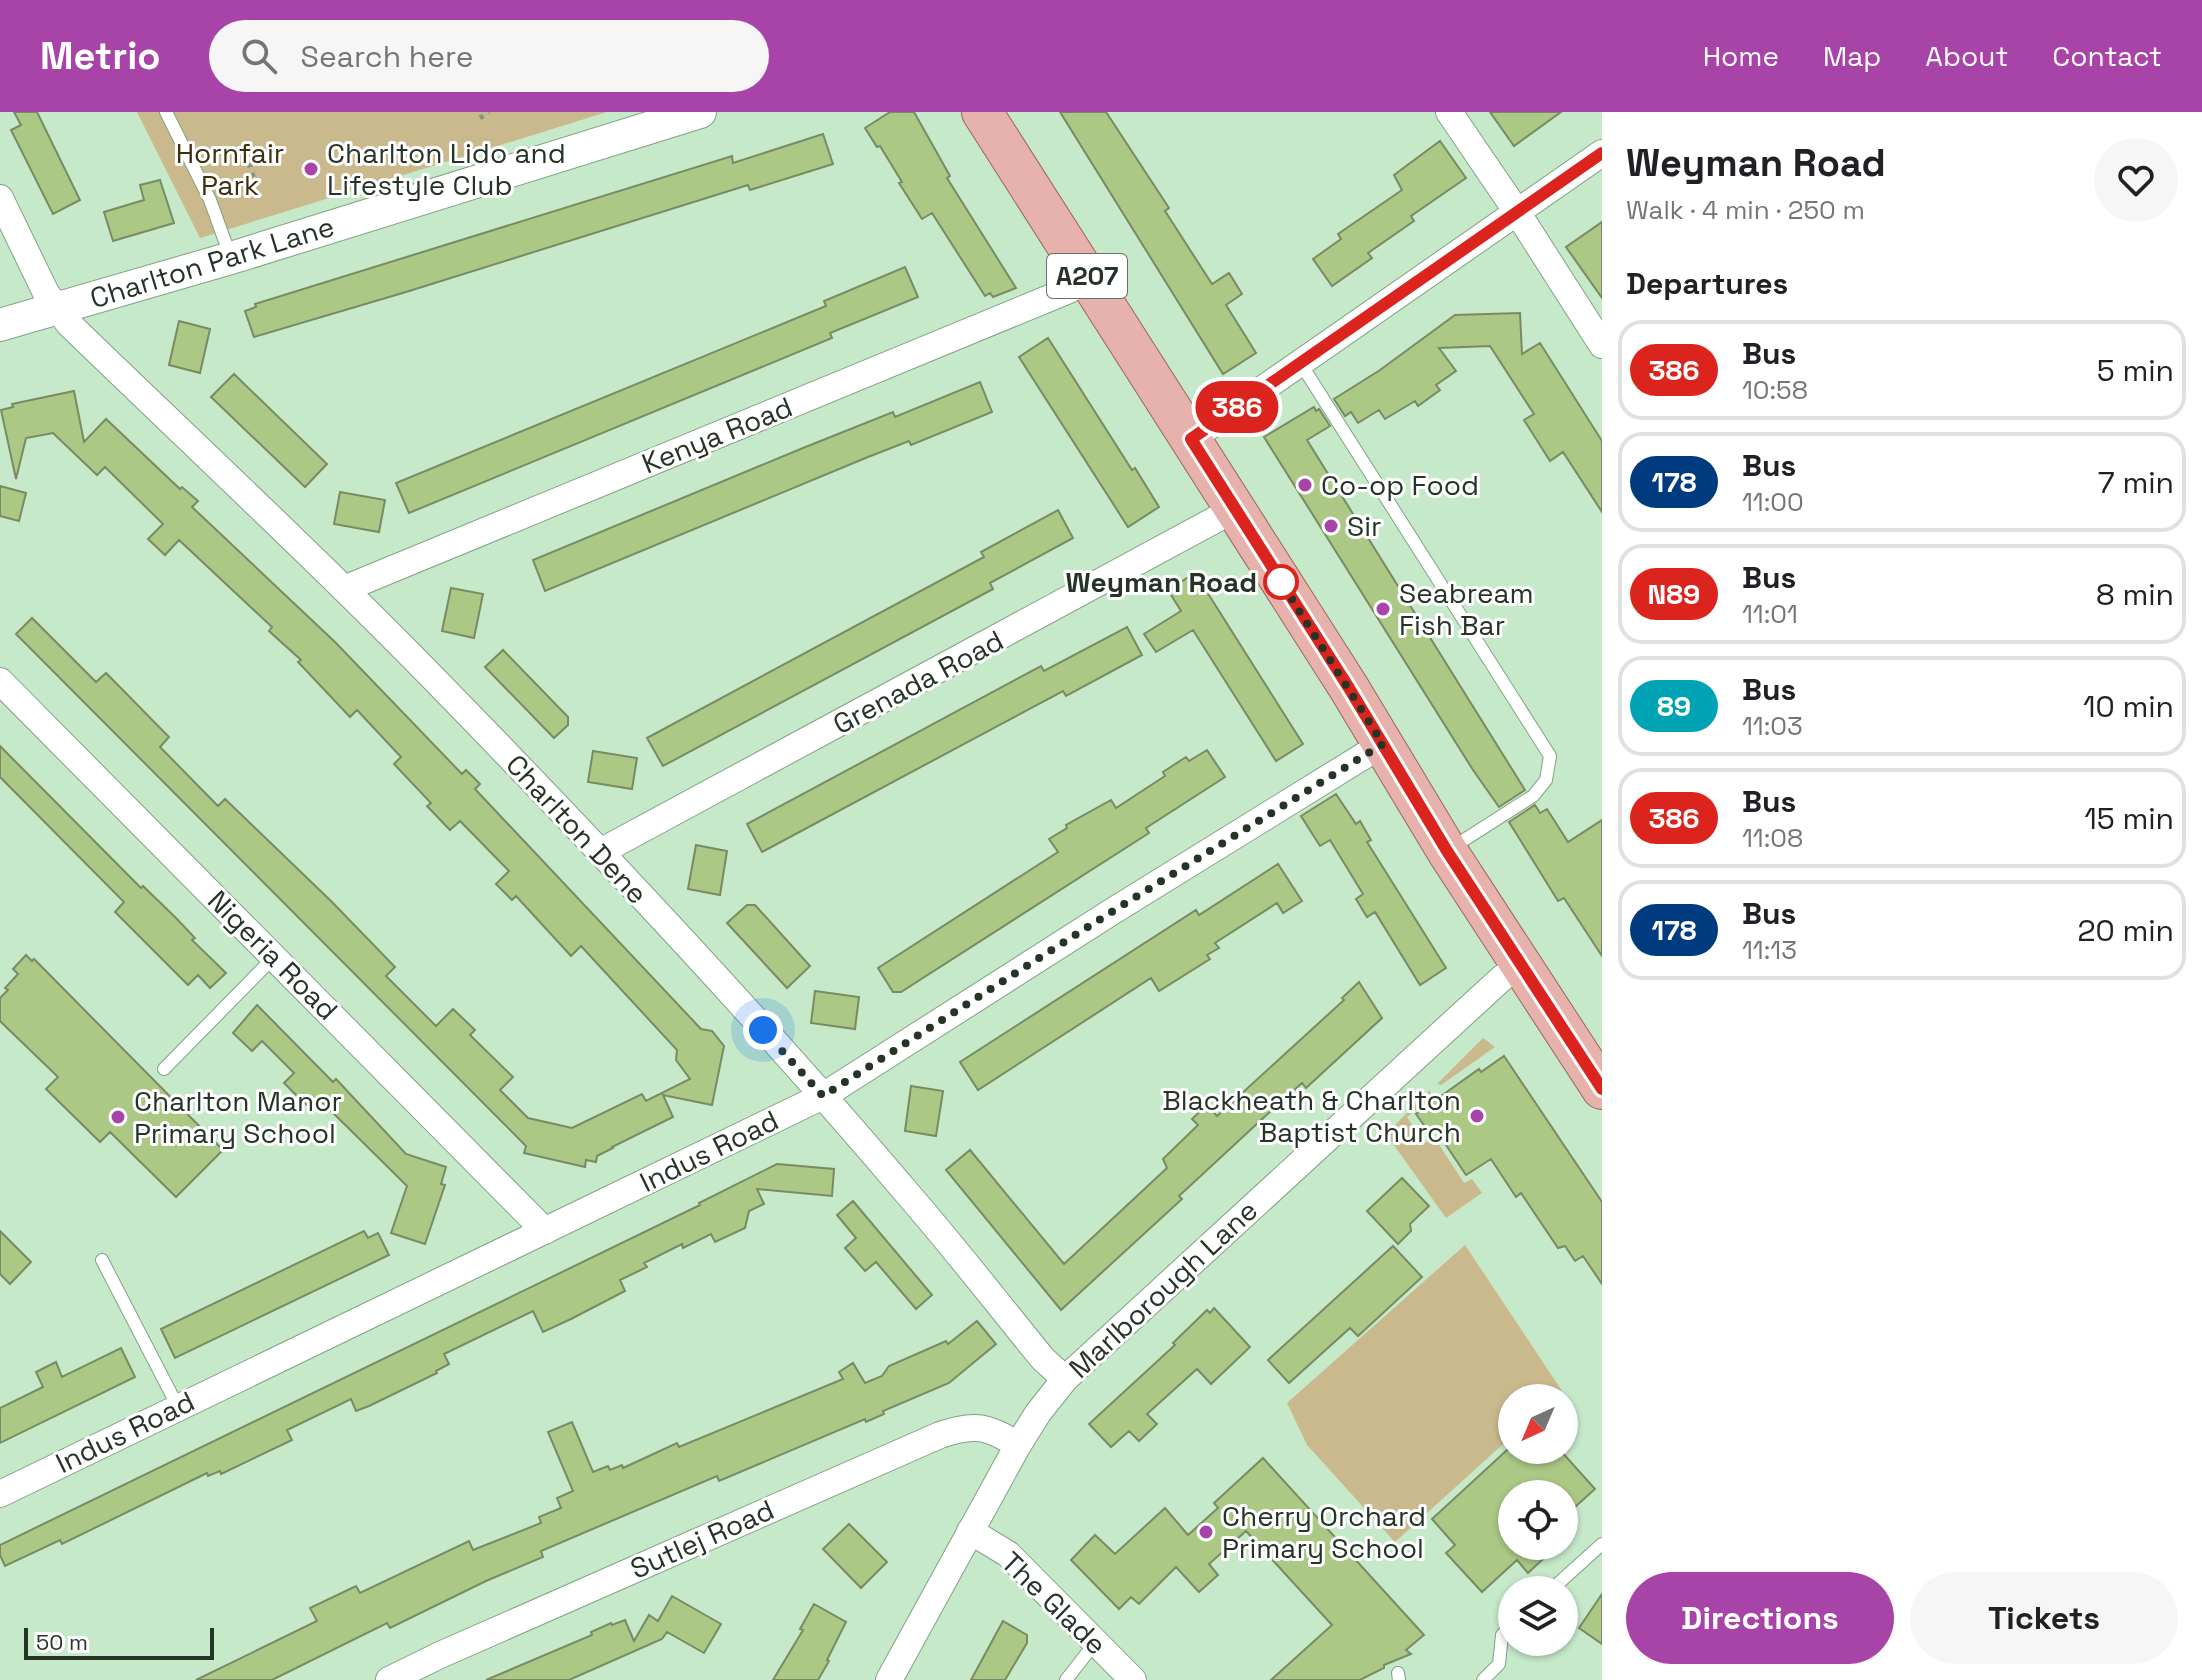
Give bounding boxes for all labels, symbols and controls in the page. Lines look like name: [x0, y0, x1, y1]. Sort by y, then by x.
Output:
search box: [209, 20, 769, 92]
text: Metrio: [40, 32, 161, 80]
icon: search: [237, 34, 281, 78]
text: Search here: [301, 37, 473, 76]
text: Home: [1703, 38, 1779, 74]
text: Map: [1823, 38, 1881, 74]
text: About: [1925, 38, 2008, 74]
text: Contact: [2052, 38, 2162, 74]
park label: Hornfair Park: [176, 135, 284, 203]
place label: Charlton Lido and Lifestyle Club: [327, 135, 566, 203]
button: heart: [2094, 138, 2178, 222]
text: Weyman Road: [1626, 139, 1886, 187]
marker: Charlton Lido and Lifestyle Club: [302, 160, 320, 178]
text: Walk · 4 min · 250 m: [1626, 193, 1865, 227]
street label: Charlton Park Lane: [86, 208, 338, 316]
road number: A207: [1047, 254, 1127, 298]
text: Departures: [1626, 264, 1788, 303]
text: Bus: [1742, 334, 1796, 373]
text: 5 min: [2097, 351, 2174, 390]
text: 386: [1648, 352, 1700, 388]
text: 10:58: [1742, 373, 1808, 407]
line badge: 386: [1191, 381, 1283, 433]
street label: Kenya Road: [636, 388, 798, 482]
text: 386: [1211, 389, 1263, 425]
text: Bus: [1742, 446, 1796, 485]
text: 7 min: [2098, 463, 2174, 502]
text: 178: [1652, 464, 1696, 500]
place label: Co-op Food: [1321, 467, 1479, 503]
marker: Co-op Food: [1296, 476, 1314, 494]
text: 11:00: [1742, 485, 1804, 519]
place label: Sir: [1347, 508, 1382, 544]
marker: Sir: [1322, 517, 1340, 535]
text: Bus: [1742, 558, 1796, 597]
place label: Weyman Road: [1066, 564, 1257, 600]
marker: Weyman Road: [1264, 565, 1298, 599]
place label: Seabream Fish Bar: [1399, 575, 1534, 643]
text: 8 min: [2096, 575, 2174, 614]
text: N89: [1648, 576, 1700, 612]
text: 11:01: [1742, 597, 1798, 631]
marker: Seabream Fish Bar: [1374, 600, 1392, 618]
street label: Grenada Road: [827, 622, 1009, 742]
text: Bus: [1742, 670, 1796, 709]
text: 10 min: [2083, 687, 2174, 726]
text: 89: [1657, 688, 1691, 724]
text: 11:03: [1742, 709, 1803, 743]
street label: Charlton Dene: [499, 747, 655, 911]
text: Bus: [1742, 782, 1796, 821]
text: 15 min: [2084, 799, 2174, 838]
text: 386: [1648, 800, 1700, 836]
text: 11:08: [1742, 821, 1803, 855]
street label: Nigeria Road: [200, 882, 346, 1028]
text: Bus: [1742, 894, 1796, 933]
text: 20 min: [2077, 911, 2174, 950]
text: 178: [1652, 912, 1696, 948]
text: 11:13: [1742, 933, 1797, 967]
your location: [743, 1010, 783, 1050]
place label: Blackheath & Charlton Baptist Church: [1162, 1082, 1461, 1150]
place label: Charlton Manor Primary School: [134, 1083, 342, 1151]
street label: Indus Road: [634, 1102, 784, 1200]
marker: Blackheath & Charlton Baptist Church: [1468, 1107, 1486, 1125]
marker: Charlton Manor Primary School: [109, 1108, 127, 1126]
street label: Marlborough Lane: [1061, 1192, 1265, 1386]
street label: Indus Road: [50, 1383, 200, 1481]
north arrow: [1498, 1384, 1578, 1464]
map controls: [1498, 1384, 1578, 1656]
button: locate: [1498, 1480, 1578, 1560]
street label: Sutlej Road: [625, 1491, 779, 1587]
place label: Cherry Orchard Primary School: [1222, 1498, 1426, 1566]
marker: Cherry Orchard Primary School: [1197, 1523, 1215, 1541]
street label: The Glade: [994, 1544, 1114, 1662]
button: Directions: [1626, 1572, 1894, 1664]
button: Tickets: [1910, 1572, 2178, 1664]
button: layers: [1498, 1576, 1578, 1656]
scale bar: [24, 1624, 214, 1660]
text: 50 m: [36, 1628, 88, 1656]

